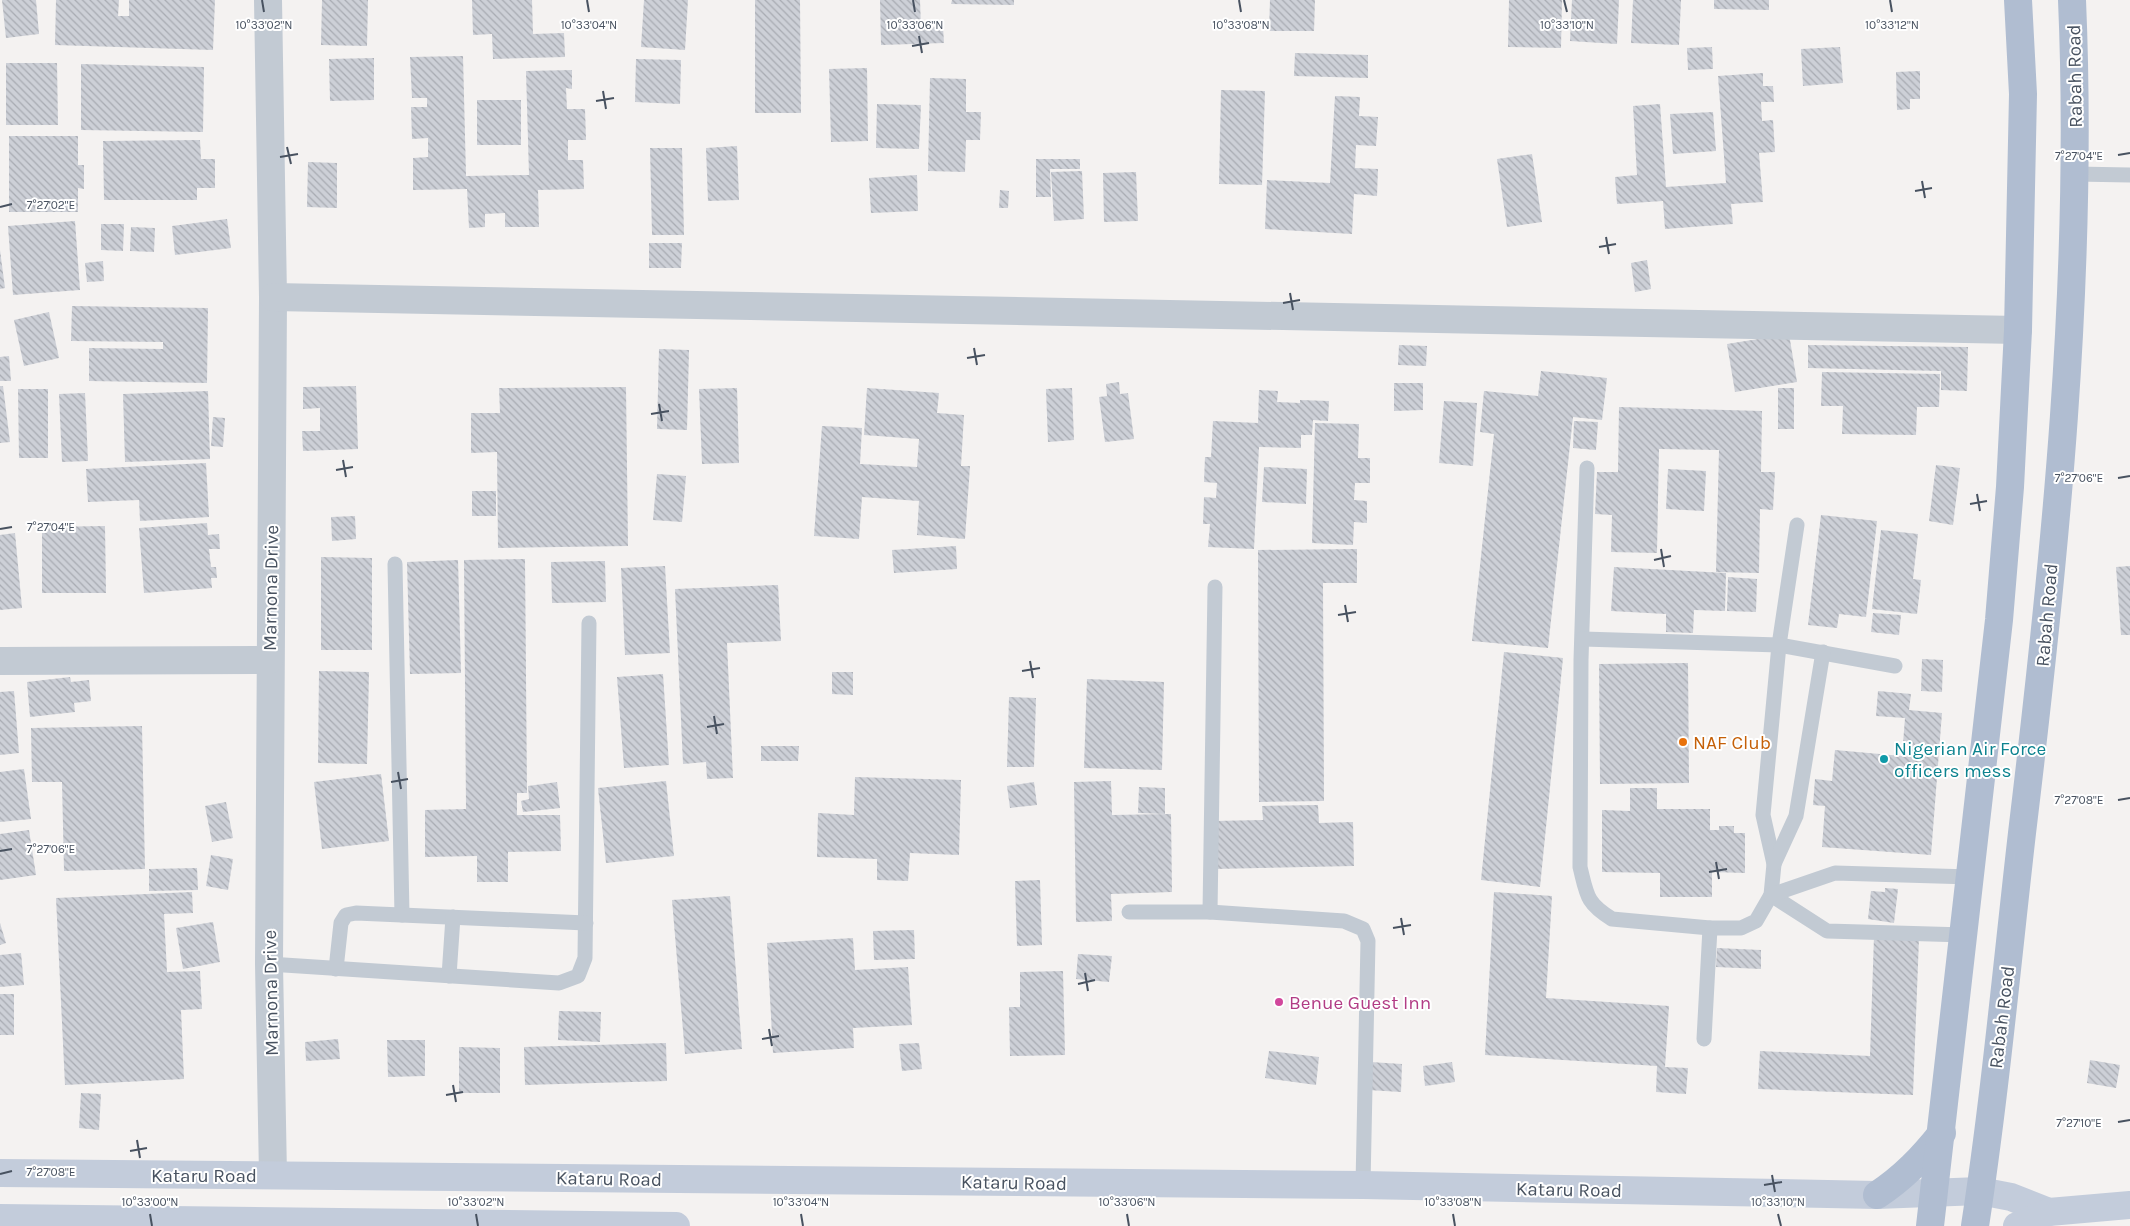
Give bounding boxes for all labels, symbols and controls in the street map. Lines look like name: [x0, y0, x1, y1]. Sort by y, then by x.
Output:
text: 10°33'02"N: [236, 18, 292, 32]
text: 10°33'04"N: [561, 18, 617, 32]
text: 10°33'06"N: [887, 18, 943, 32]
text: 10°33'08"N: [1212, 18, 1270, 32]
text: 10°33'10"N: [1540, 18, 1594, 32]
text: 10°33'12"N: [1865, 18, 1919, 32]
street label: Rabah Road: [2063, 24, 2087, 128]
text: 7°27'04"E: [2055, 149, 2103, 163]
text: 7°27'02"E: [27, 198, 75, 212]
text: 7°27'06"E: [2055, 471, 2103, 485]
text: 7°27'04"E: [27, 520, 75, 534]
street label: Marnona Drive: [259, 525, 283, 651]
street label: Rabah Road: [2032, 563, 2062, 668]
place label: NAF Club: [1693, 732, 1771, 754]
marker: NAF Club: [1677, 736, 1689, 748]
place label: Nigerian Air Force officers mess: [1894, 738, 2046, 782]
marker: Nigerian Air Force officers mess: [1878, 753, 1890, 765]
text: 7°27'08"E: [2055, 793, 2103, 807]
text: 7°27'06"E: [27, 842, 75, 856]
street label: Marnona Drive: [259, 930, 283, 1056]
street label: Rabah Road: [1985, 964, 2019, 1070]
place label: Benue Guest Inn: [1289, 992, 1431, 1014]
marker: Benue Guest Inn: [1273, 996, 1285, 1008]
text: 7°27'10"E: [2056, 1116, 2102, 1130]
text: 7°27'08"E: [27, 1165, 75, 1179]
street label: Kataru Road: [151, 1165, 257, 1187]
street label: Kataru Road: [556, 1167, 662, 1191]
street label: Kataru Road: [961, 1171, 1067, 1195]
street label: Kataru Road: [1516, 1178, 1622, 1202]
text: 10°33'00"N: [121, 1195, 179, 1209]
text: 10°33'02"N: [448, 1195, 504, 1209]
text: 10°33'04"N: [773, 1195, 829, 1209]
text: 10°33'06"N: [1099, 1195, 1155, 1209]
text: 10°33'08"N: [1424, 1195, 1482, 1209]
text: 10°33'10"N: [1751, 1195, 1805, 1209]

